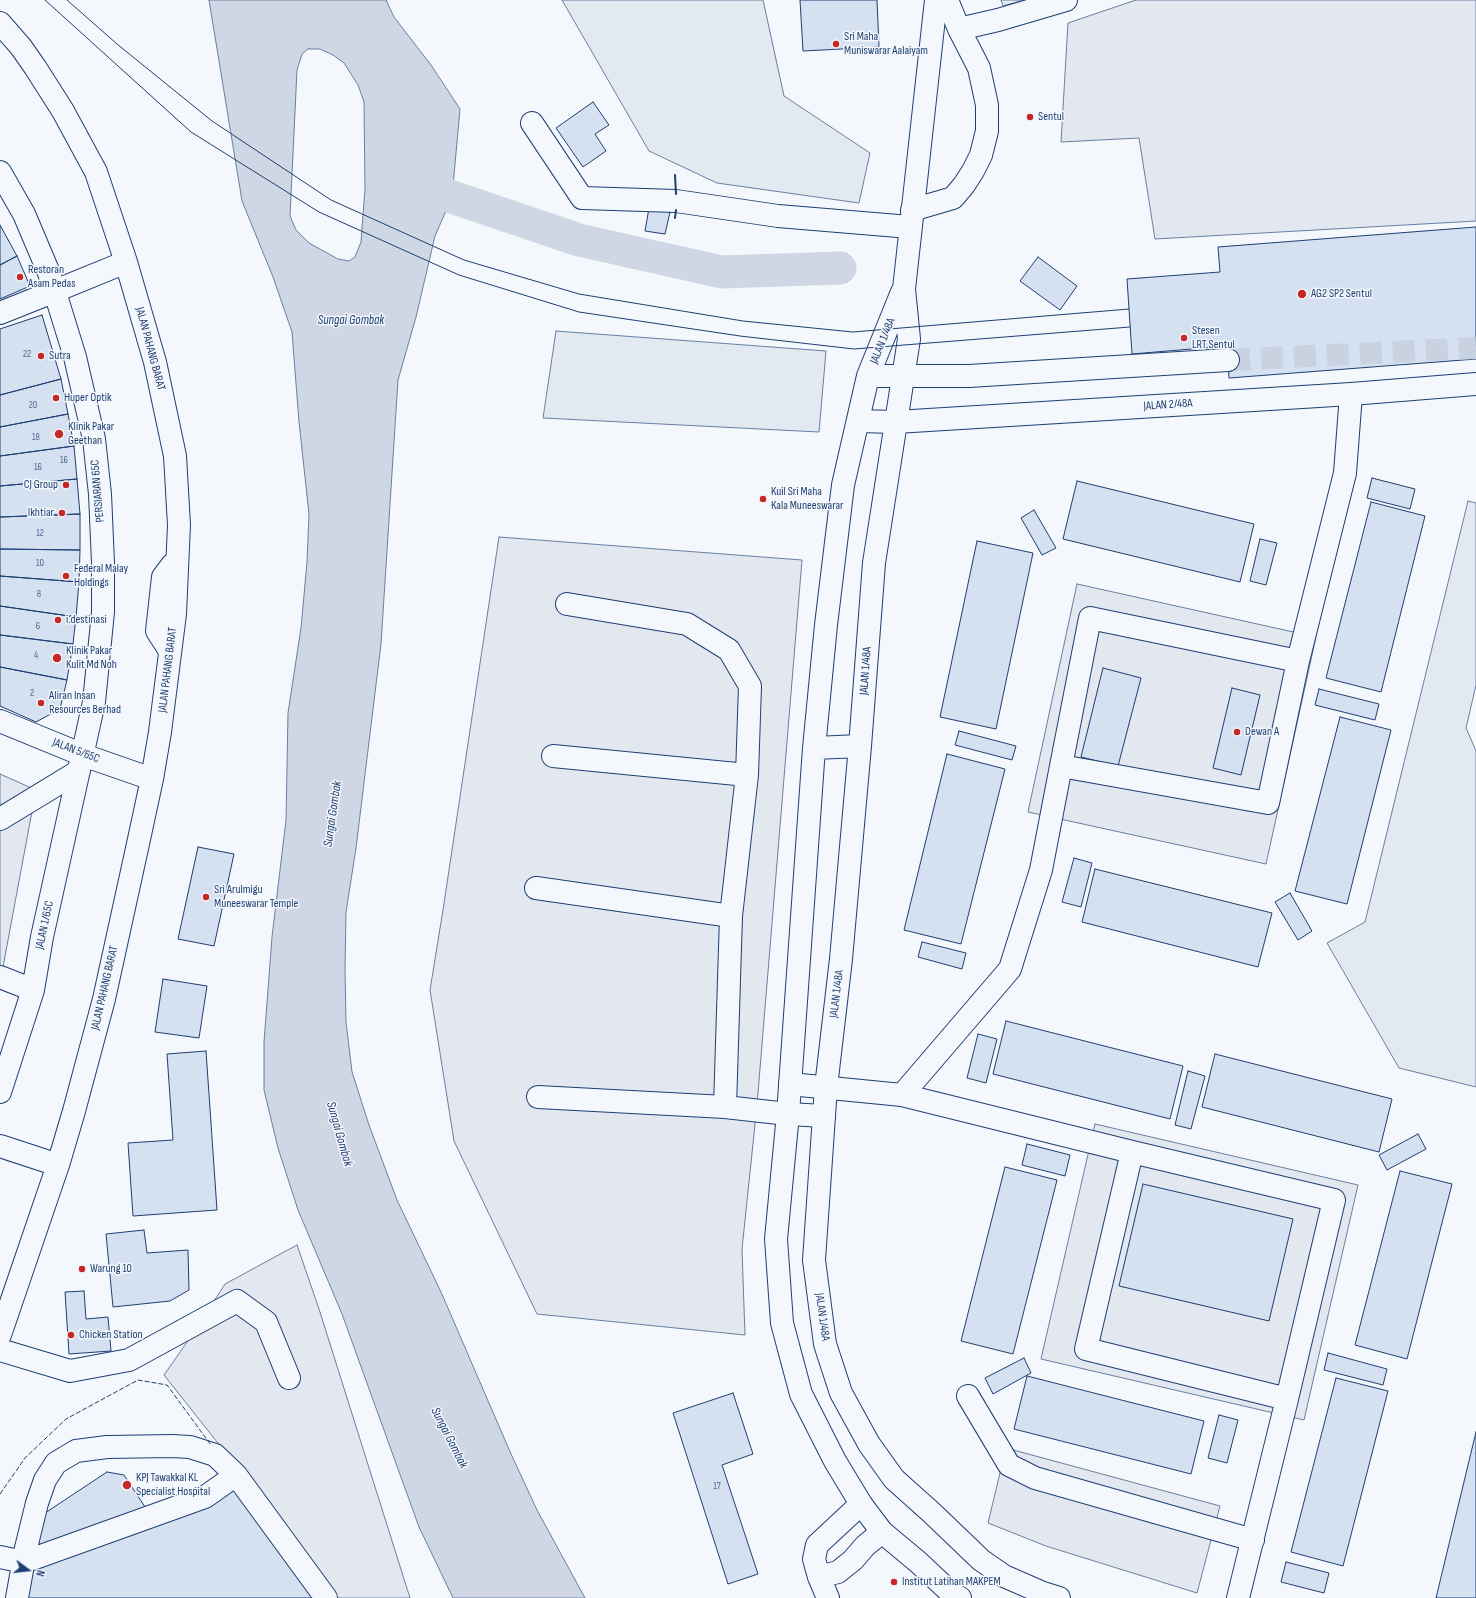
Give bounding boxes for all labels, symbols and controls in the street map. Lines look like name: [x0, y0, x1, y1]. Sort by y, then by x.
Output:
place label: Sri Maha Muniswarar Aalaiyam: [844, 30, 928, 58]
marker: Sri Maha Muniswarar Aalaiyam: [831, 39, 841, 49]
place label: Sentul: [1038, 110, 1064, 124]
marker: Sentul: [1025, 112, 1035, 122]
place label: Restoran Asam Pedas: [28, 263, 75, 291]
marker: Restoran Asam Pedas: [15, 272, 25, 282]
place label: AG2 SP2 Sentul: [1311, 287, 1372, 301]
marker: AG2 SP2 Sentul: [1296, 288, 1308, 300]
street label: JALAN PAHANG BARAT: [132, 306, 168, 392]
water label: Sungai Gombak: [318, 313, 384, 329]
street label: JALAN 1/48A: [867, 316, 899, 366]
place label: Stesen LRT Sentul: [1192, 324, 1235, 352]
marker: Stesen LRT Sentul: [1179, 333, 1189, 343]
house number: 22: [23, 348, 31, 360]
place label: Sutra: [49, 349, 71, 363]
marker: Sutra: [36, 351, 46, 361]
place label: Huper Optik: [64, 391, 112, 405]
marker: Huper Optik: [51, 393, 61, 403]
street label: JALAN 2/48A: [1143, 396, 1193, 414]
house number: 20: [29, 399, 37, 411]
place label: Klinik Pakar Geethan: [68, 420, 114, 448]
marker: Klinik Pakar Geethan: [53, 428, 65, 440]
house number: 18: [32, 431, 40, 443]
house number: 16: [60, 454, 68, 466]
street label: PERSIARAN 65C: [88, 459, 108, 523]
house number: 16: [34, 461, 42, 473]
place label: CJ Group: [24, 478, 58, 492]
marker: CJ Group: [61, 480, 71, 490]
place label: Kuil Sri Maha Kala Muneeswarar: [771, 485, 844, 513]
marker: Kuil Sri Maha Kala Muneeswarar: [758, 494, 768, 504]
place label: Ikhtiar: [28, 506, 54, 520]
marker: Ikhtiar: [57, 508, 67, 518]
house number: 12: [36, 527, 44, 539]
house number: 10: [36, 557, 44, 569]
place label: Federal Malay Holdings: [74, 562, 128, 590]
marker: Federal Malay Holdings: [61, 571, 71, 581]
house number: 8: [37, 588, 41, 600]
place label: i.destinasi: [66, 613, 107, 627]
marker: i.destinasi: [53, 615, 63, 625]
house number: 6: [36, 620, 40, 632]
street label: JALAN PAHANG BARAT: [156, 626, 180, 714]
place label: Klinik Pakar Kulit Md Noh: [66, 644, 117, 672]
street label: JALAN 1/48A: [857, 646, 875, 696]
house number: 4: [34, 649, 38, 661]
marker: Klinik Pakar Kulit Md Noh: [51, 652, 63, 664]
house number: 2: [30, 687, 34, 699]
place label: Aliran Insan Resources Berhad: [49, 689, 121, 717]
marker: Aliran Insan Resources Berhad: [36, 698, 46, 708]
place label: Dewan A: [1245, 725, 1279, 739]
marker: Dewan A: [1232, 727, 1242, 737]
street label: JALAN 5/65C: [50, 735, 102, 767]
water label: Sungai Gombak: [321, 780, 345, 848]
place label: Sri Arulmigu Muneeswarar Temple: [214, 883, 298, 911]
marker: Sri Arulmigu Muneeswarar Temple: [201, 892, 211, 902]
street label: JALAN 1/65C: [33, 899, 57, 951]
street label: JALAN PAHANG BARAT: [88, 945, 122, 1031]
street label: JALAN 1/48A: [827, 969, 847, 1019]
water label: Sungai Gombak: [322, 1100, 356, 1168]
place label: Warung 10: [90, 1262, 132, 1276]
marker: Warung 10: [77, 1264, 87, 1274]
street label: JALAN 1/48A: [812, 1292, 832, 1342]
place label: Chicken Station: [79, 1328, 143, 1342]
marker: Chicken Station: [66, 1330, 76, 1340]
water label: Sungai Gombak: [427, 1405, 471, 1471]
place label: KPJ Tawakkal KL Specialist Hospital: [136, 1471, 210, 1499]
marker: KPJ Tawakkal KL Specialist Hospital: [121, 1479, 133, 1491]
house number: 17: [713, 1480, 721, 1492]
north arrow: [8, 1550, 48, 1590]
text: N: [33, 1569, 47, 1578]
place label: Institut Latihan MAKPEM: [902, 1575, 1001, 1589]
marker: Institut Latihan MAKPEM: [889, 1577, 899, 1587]

